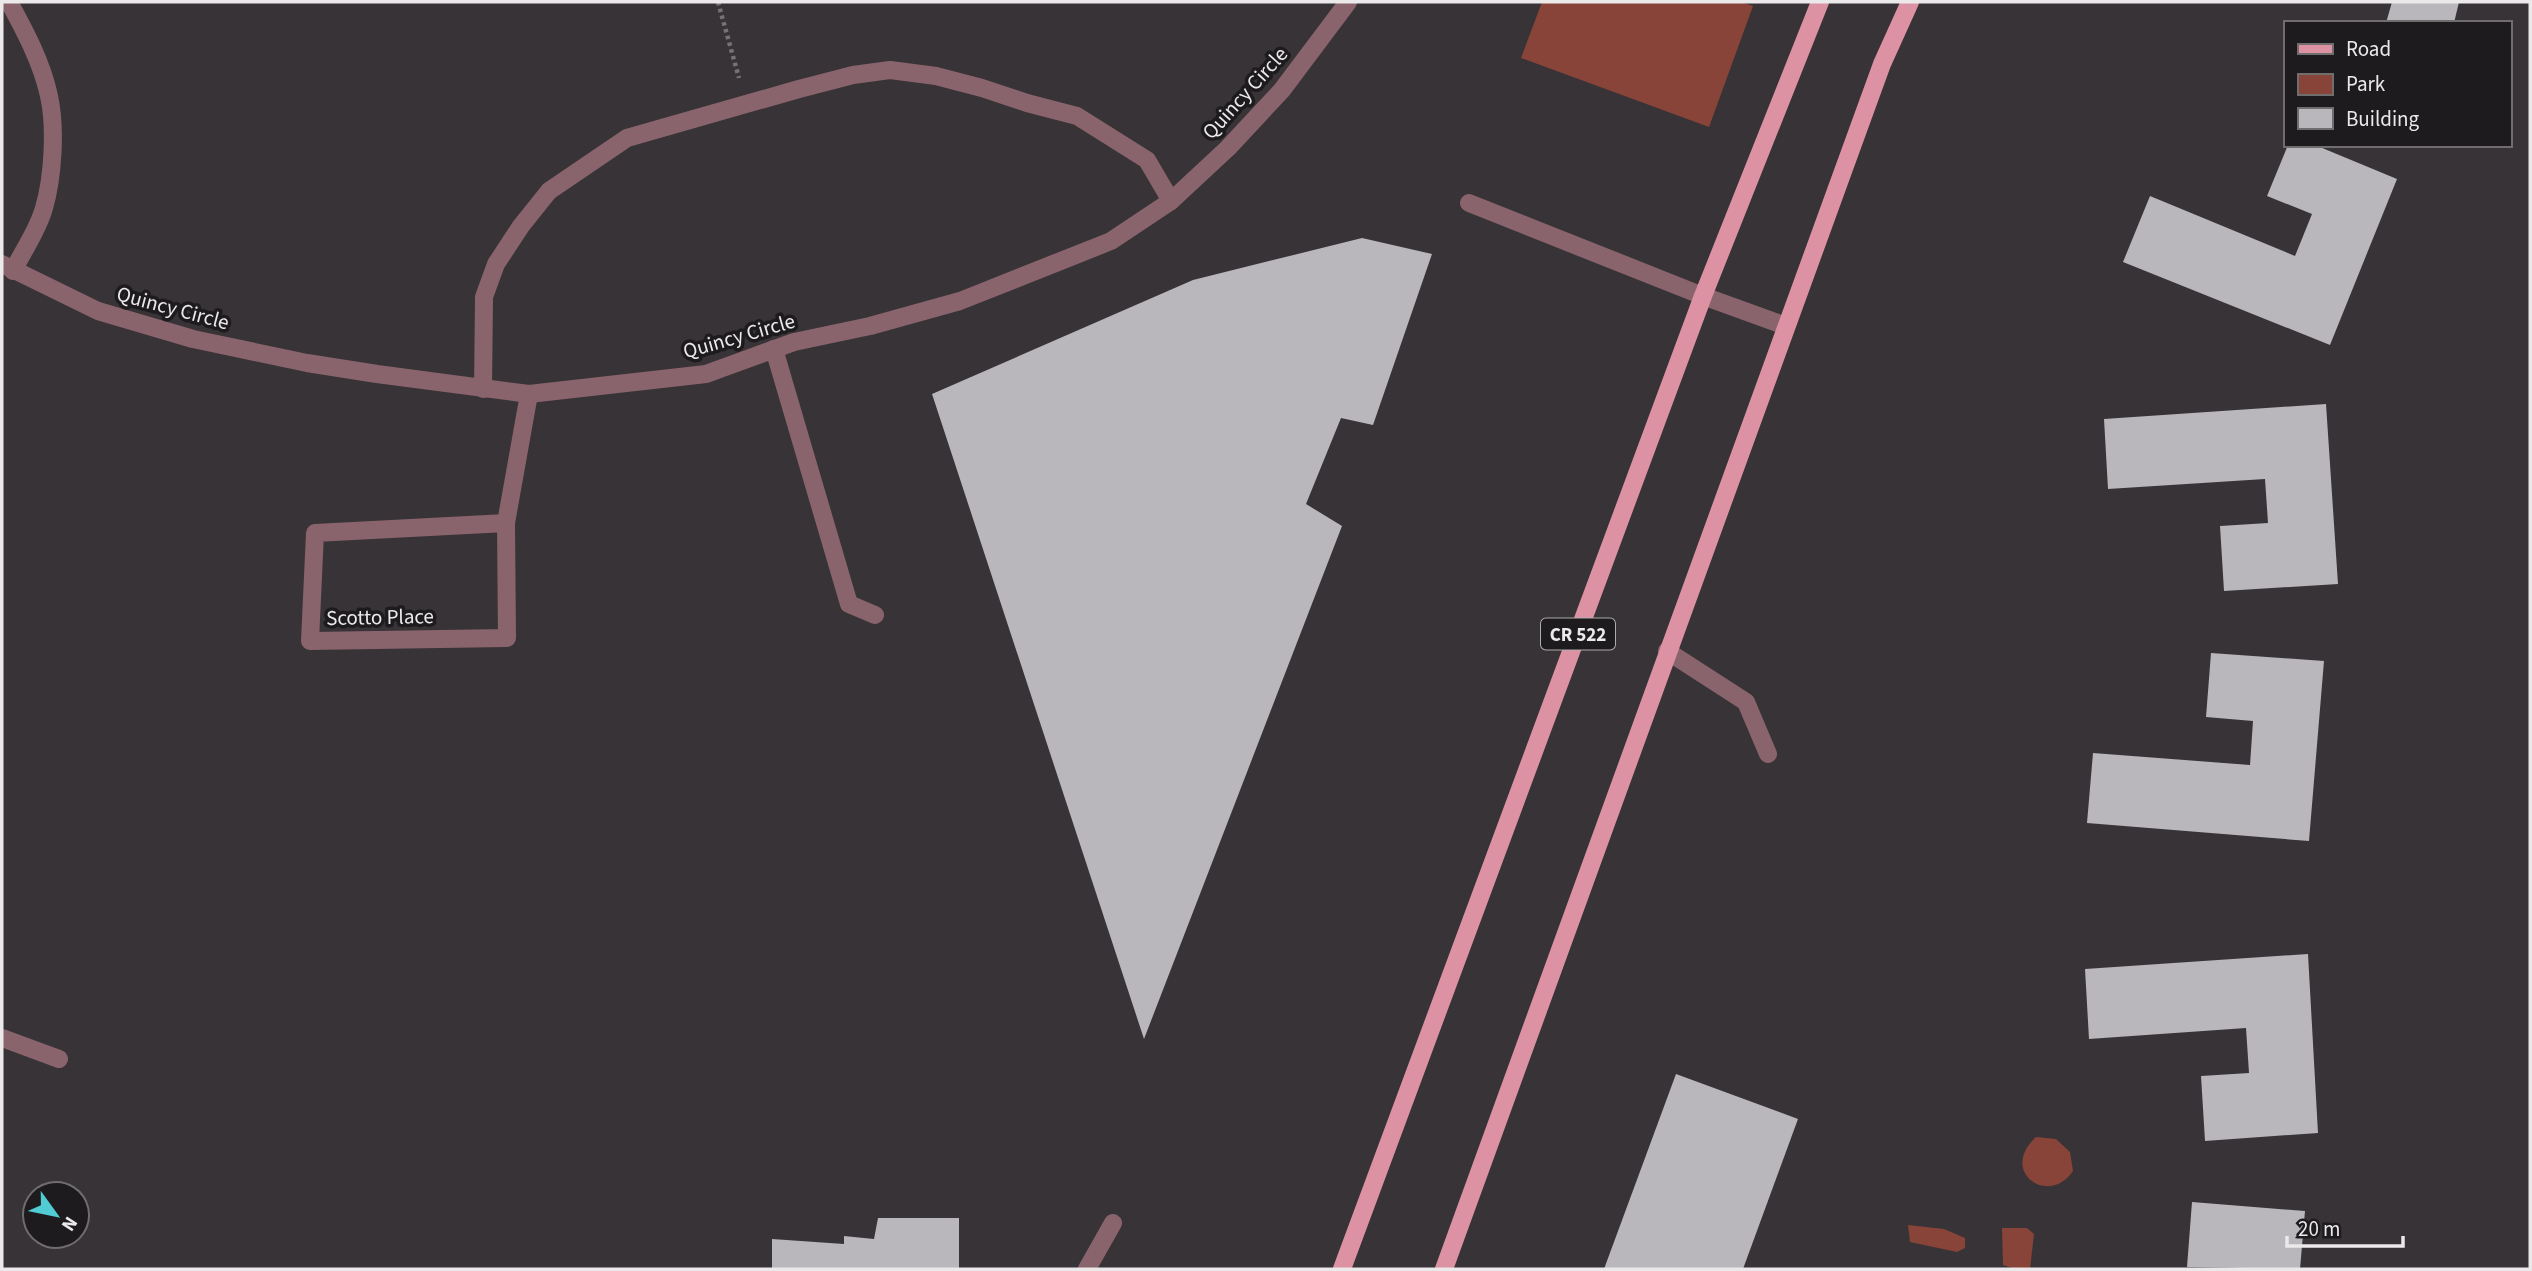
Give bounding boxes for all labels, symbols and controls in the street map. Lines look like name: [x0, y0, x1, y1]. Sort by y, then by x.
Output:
legend: [2284, 21, 2511, 147]
text: Road: [2346, 34, 2391, 64]
street label: Quincy Circle: [1195, 40, 1295, 146]
text: Park: [2346, 69, 2386, 99]
text: Building: [2346, 104, 2420, 134]
street label: Quincy Circle: [113, 279, 233, 337]
street label: Quincy Circle: [679, 306, 799, 366]
street label: Scotto Place: [326, 601, 434, 633]
road number: CR 522: [1541, 618, 1615, 650]
north arrow: [21, 1180, 91, 1250]
scale bar: [2287, 1204, 2402, 1248]
text: N: [54, 1211, 84, 1236]
text: 20 m: [2298, 1214, 2340, 1244]

